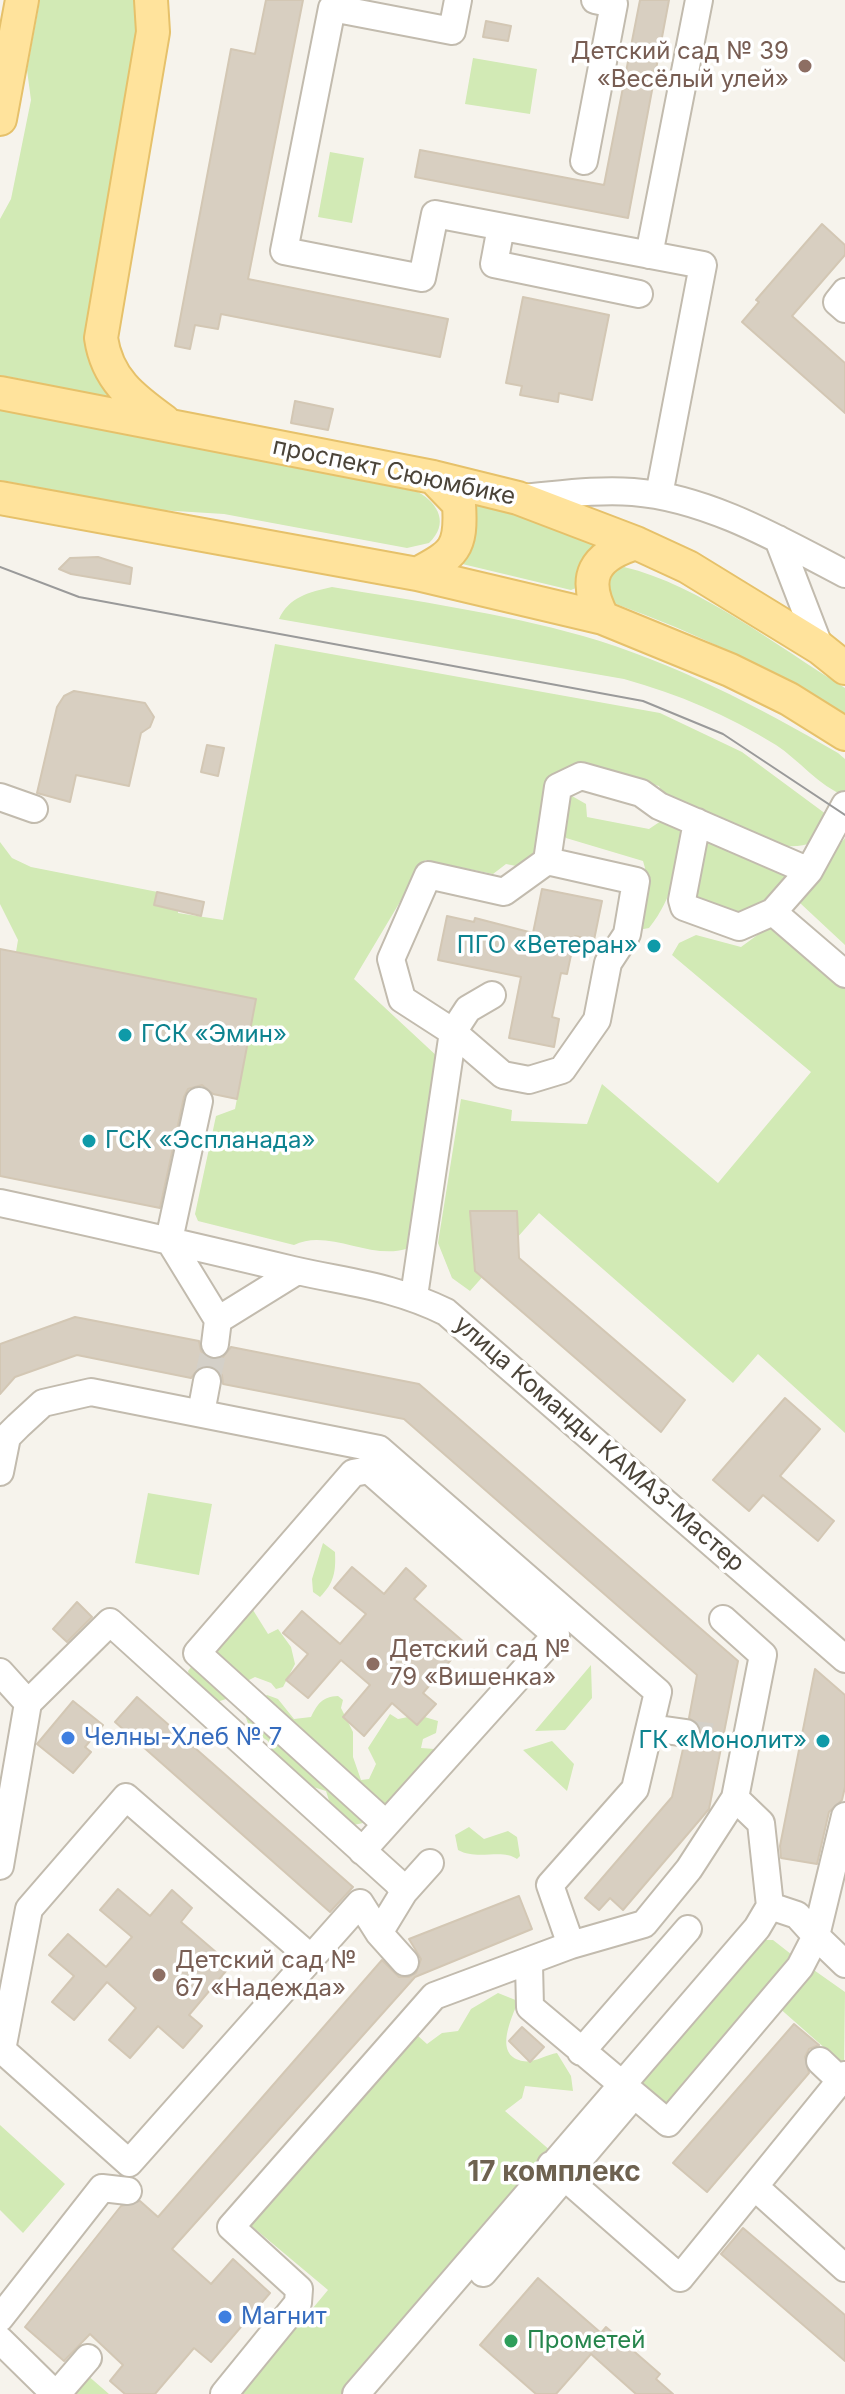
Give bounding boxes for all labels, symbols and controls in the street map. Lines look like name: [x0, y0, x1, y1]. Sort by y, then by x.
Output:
place label: Детский сад № 39 «Весёлый улей»: [571, 38, 789, 94]
marker: Детский сад № 39 «Весёлый улей»: [796, 57, 814, 75]
street label: проспект Сююмбике: [270, 432, 518, 512]
place label: ПГО «Ветеран»: [457, 932, 638, 960]
marker: ПГО «Ветеран»: [645, 937, 663, 955]
place label: ГСК «Эмин»: [141, 1021, 287, 1049]
marker: ГСК «Эмин»: [116, 1026, 134, 1044]
place label: ГСК «Эспланада»: [105, 1127, 315, 1155]
marker: ГСК «Эспланада»: [80, 1132, 98, 1150]
street label: улица Команды КАМАЗ-Мастер: [448, 1310, 750, 1578]
place label: Детский сад № 79 «Вишенка»: [389, 1636, 571, 1692]
marker: Детский сад № 79 «Вишенка»: [364, 1655, 382, 1673]
place label: Челны-Хлеб № 7: [84, 1724, 282, 1752]
place label: ГК «Монолит»: [638, 1727, 807, 1755]
marker: Челны-Хлеб № 7: [59, 1729, 77, 1747]
marker: ГК «Монолит»: [814, 1732, 832, 1750]
place label: Детский сад № 67 «Надежда»: [175, 1947, 357, 2003]
marker: Детский сад № 67 «Надежда»: [150, 1966, 168, 1984]
district label: 17 комплекс: [467, 2156, 641, 2190]
place label: Магнит: [241, 2303, 327, 2331]
marker: Магнит: [216, 2308, 234, 2326]
place label: Прометей: [527, 2327, 645, 2355]
marker: Прометей: [502, 2332, 520, 2350]

